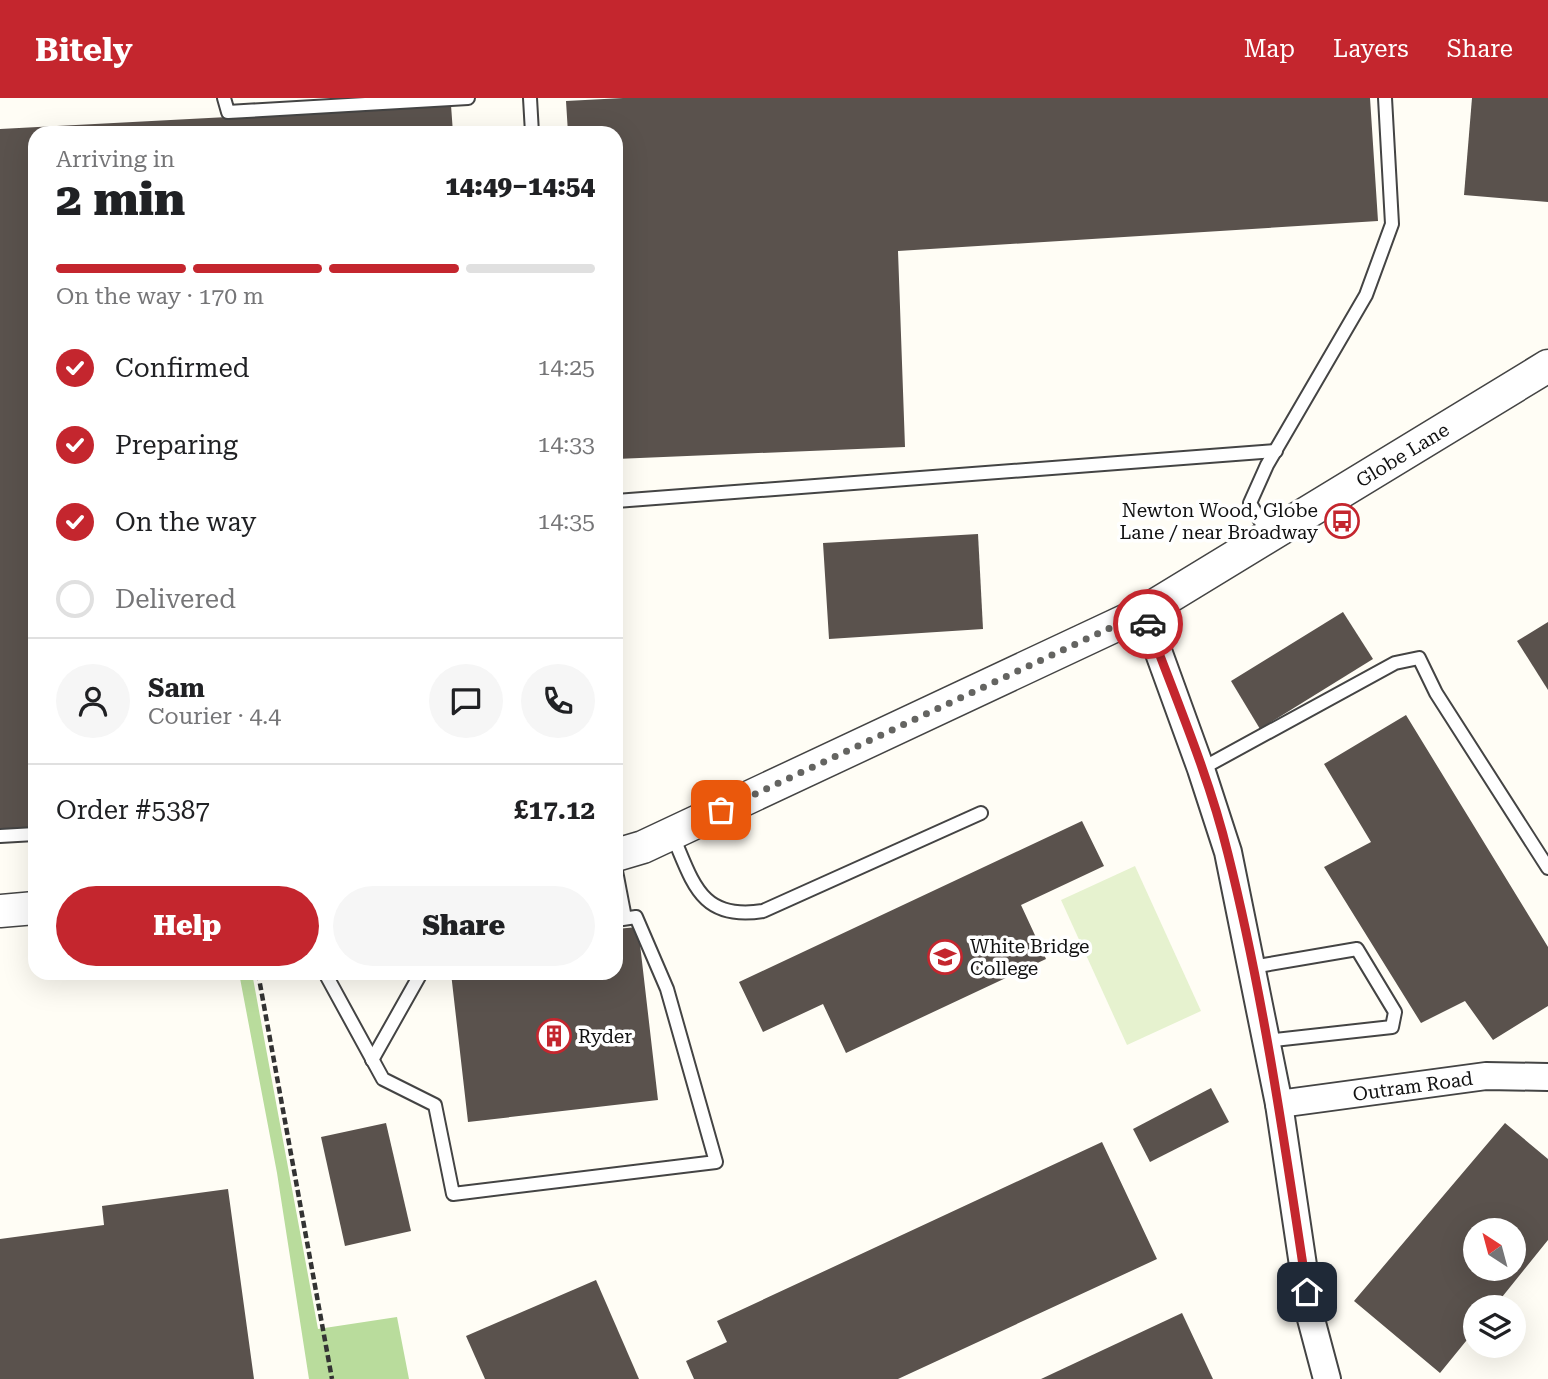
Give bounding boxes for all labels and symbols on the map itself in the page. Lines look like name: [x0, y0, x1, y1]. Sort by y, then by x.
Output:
street label: Globe Lane: [1352, 418, 1453, 492]
place label: Newton Wood, Globe Lane / near Broadway: [1119, 499, 1319, 544]
bus stop icon: Newton Wood, Globe Lane / near Broadway: [1323, 502, 1361, 540]
courier: [1113, 589, 1183, 659]
pin: [691, 780, 751, 840]
place label: White Bridge College: [970, 935, 1090, 980]
school or university icon: White Bridge College: [926, 938, 964, 976]
building icon: Ryder: [535, 1017, 573, 1055]
place label: Ryder: [578, 1025, 632, 1048]
street label: Outram Road: [1351, 1066, 1474, 1105]
north arrow: [1463, 1218, 1526, 1281]
pin: [1277, 1262, 1337, 1322]

